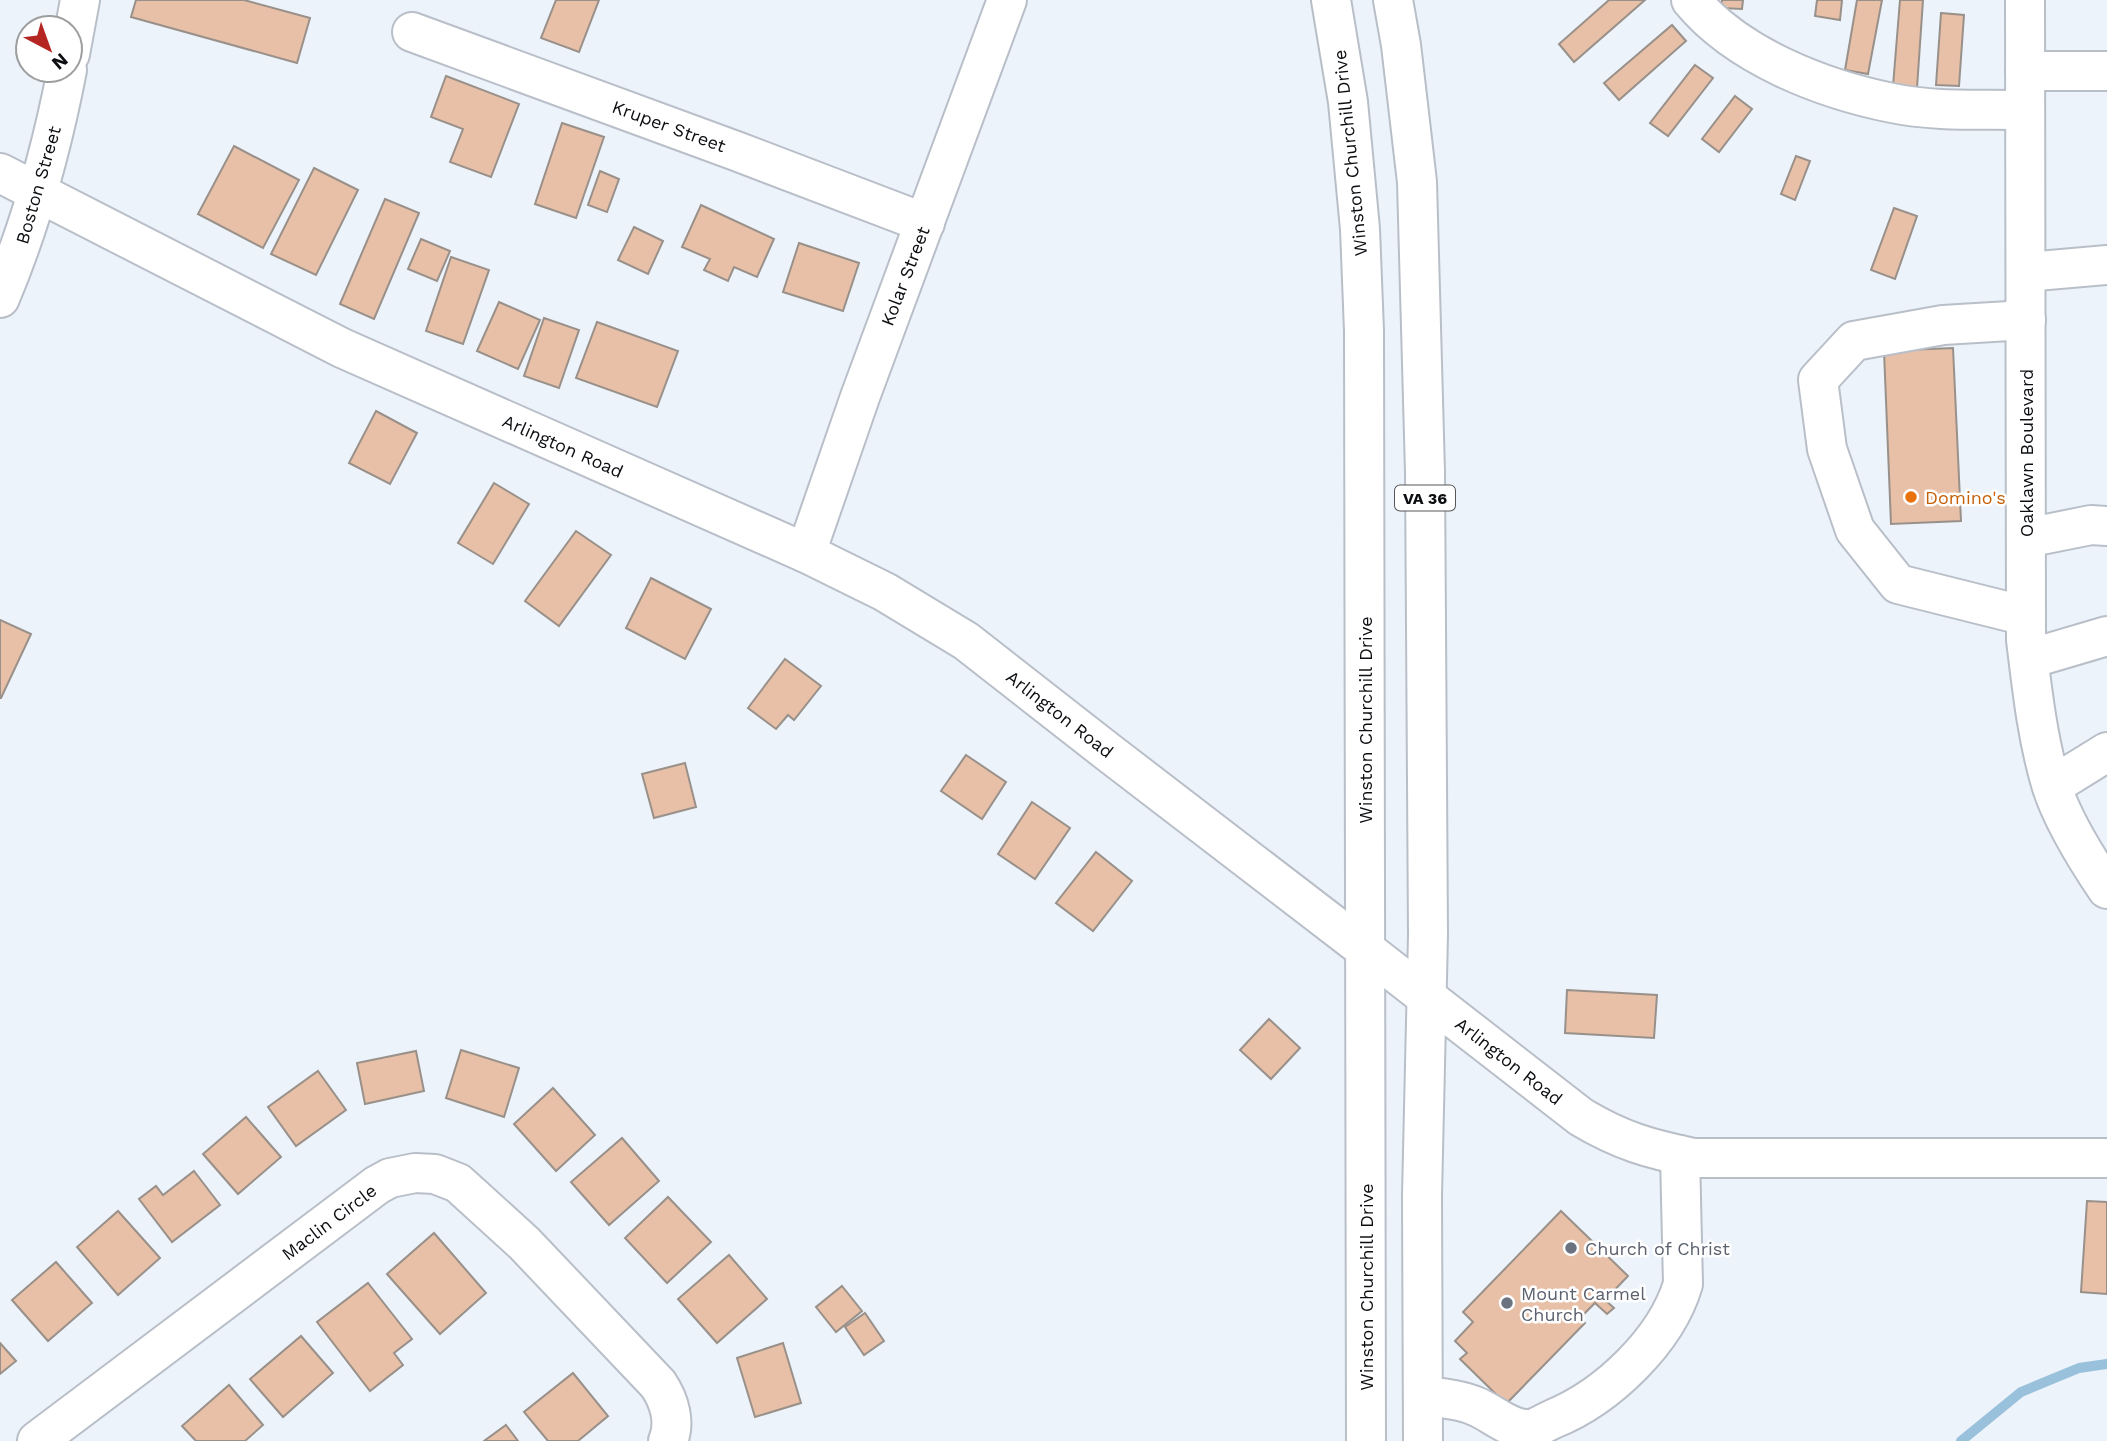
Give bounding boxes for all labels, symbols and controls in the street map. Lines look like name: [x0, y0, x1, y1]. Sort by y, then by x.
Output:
north arrow: [14, 14, 84, 84]
text: N: [47, 48, 73, 75]
street label: Winston Churchill Drive: [1329, 49, 1371, 257]
street label: Kruper Street: [609, 96, 729, 156]
street label: Boston Street: [11, 123, 65, 246]
street label: Kolar Street: [876, 223, 934, 329]
street label: Oaklawn Boulevard: [2016, 369, 2037, 537]
street label: Arlington Road: [499, 410, 627, 482]
road number: VA 36: [1395, 485, 1455, 510]
place label: Domino's: [1925, 487, 2006, 508]
marker: Domino's: [1903, 489, 1919, 505]
street label: Winston Churchill Drive: [1355, 616, 1376, 824]
street label: Arlington Road: [1002, 666, 1118, 762]
street label: Arlington Road: [1451, 1013, 1567, 1109]
street label: Maclin Circle: [277, 1180, 381, 1264]
street label: Winston Churchill Drive: [1356, 1183, 1377, 1391]
place label: Church of Christ: [1585, 1238, 1730, 1259]
marker: Church of Christ: [1563, 1240, 1579, 1256]
place label: Mount Carmel Church: [1521, 1283, 1646, 1325]
marker: Mount Carmel Church: [1499, 1295, 1515, 1311]

